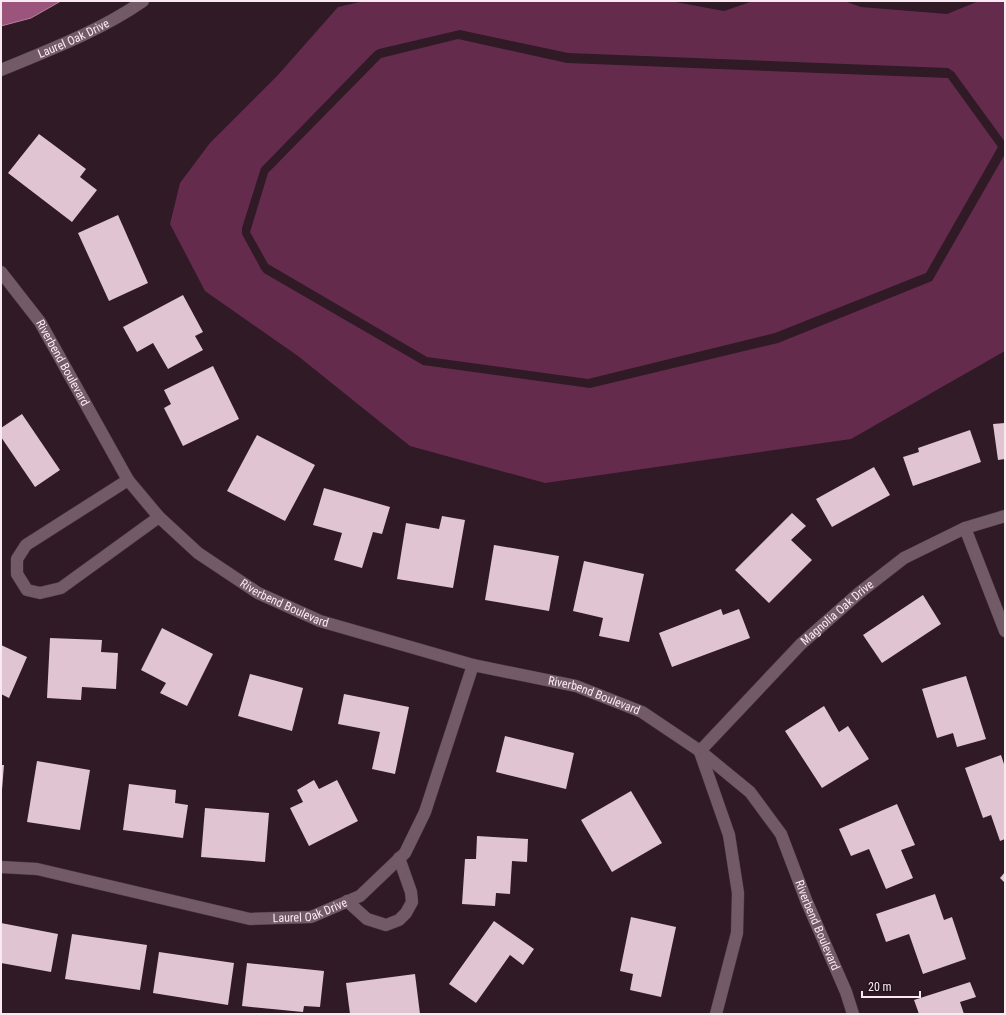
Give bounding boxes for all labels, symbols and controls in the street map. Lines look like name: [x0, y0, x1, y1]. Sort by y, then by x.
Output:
street label: Laurel Oak Drive: [36, 16, 112, 61]
street label: Riverbend Boulevard: [33, 317, 92, 408]
street label: Riverbend Boulevard: [237, 576, 330, 630]
street label: Magnolia Oak Drive: [798, 577, 877, 648]
street label: Riverbend Boulevard: [547, 673, 642, 718]
street label: Riverbend Boulevard: [792, 878, 843, 972]
street label: Laurel Oak Drive: [272, 895, 350, 925]
scale bar: [862, 973, 920, 999]
text: 20 m: [868, 980, 892, 994]

